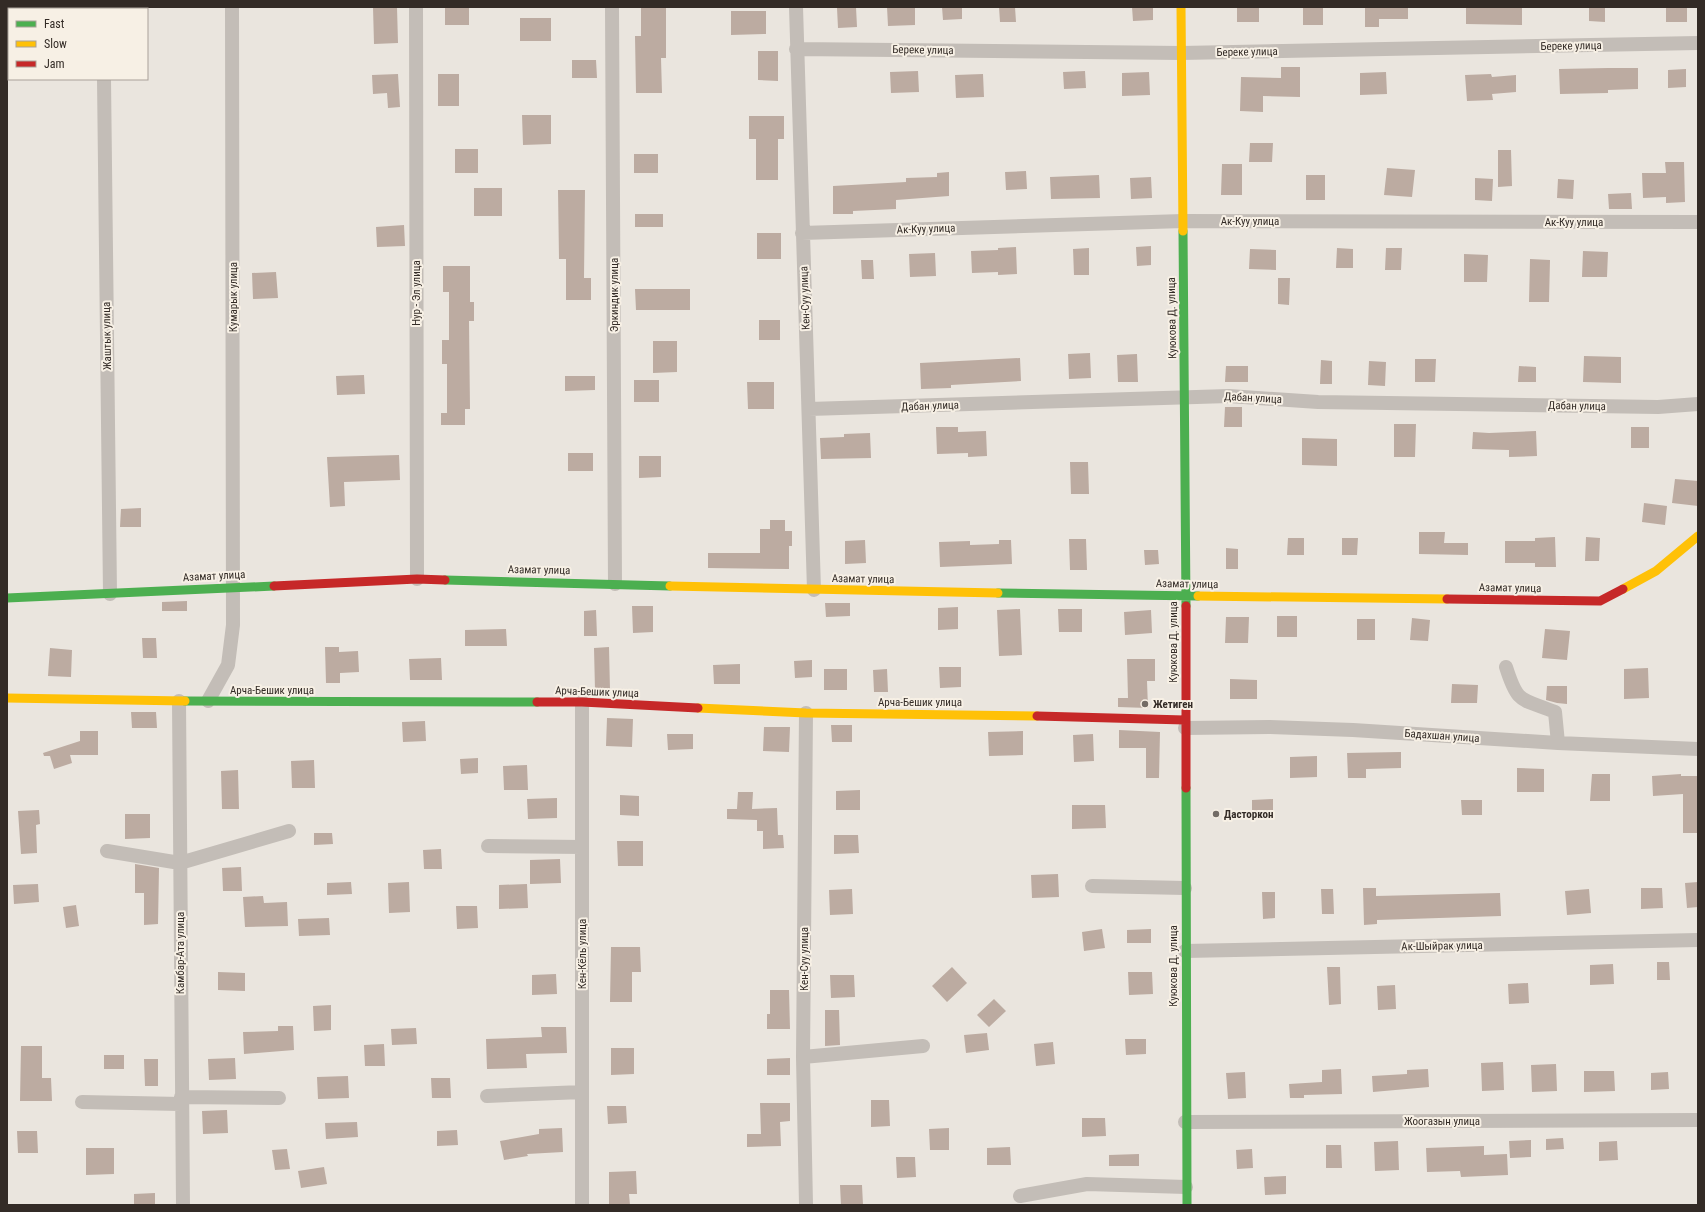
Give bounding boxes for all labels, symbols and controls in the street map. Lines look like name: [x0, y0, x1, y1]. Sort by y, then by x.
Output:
legend: [8, 8, 148, 80]
text: Fast: [44, 17, 65, 31]
text: Slow: [44, 37, 67, 51]
street label: Береке улица: [1540, 39, 1602, 53]
street label: Береке улица: [892, 43, 954, 57]
street label: Береке улица: [1216, 45, 1278, 59]
text: Jam: [44, 57, 65, 71]
street label: Ак-Куу улица: [1221, 215, 1279, 228]
street label: Ак-Куу улица: [1545, 216, 1603, 229]
street label: Ак-Куу улица: [896, 221, 956, 237]
street label: Эркиндик улица: [608, 258, 621, 332]
street label: Нур - Эл улица: [410, 260, 423, 326]
street label: Кумарык улица: [227, 262, 240, 332]
street label: Кен-Суу улица: [797, 266, 813, 330]
street label: Куюкова Д. улица: [1165, 277, 1179, 359]
street label: Жаштык улица: [100, 302, 114, 370]
street label: Дабан улица: [1224, 390, 1282, 406]
street label: Дабан улица: [901, 398, 959, 414]
street label: Дабан улица: [1548, 399, 1606, 413]
street label: Азамат улица: [508, 563, 570, 577]
street label: Азамат улица: [182, 568, 246, 584]
street label: Азамат улица: [832, 572, 894, 586]
street label: Азамат улица: [1156, 577, 1218, 591]
street label: Азамат улица: [1479, 581, 1541, 595]
street label: Куюкова Д. улица: [1167, 601, 1180, 683]
street label: Арча-Бешик улица: [230, 684, 314, 697]
street label: Арча-Бешик улица: [555, 684, 639, 700]
street label: Арча-Бешик улица: [878, 696, 962, 709]
place label: Жетиген: [1153, 698, 1193, 711]
marker: Жетиген: [1140, 699, 1150, 709]
street label: Бадахшан улица: [1404, 727, 1480, 745]
place label: Дасторкон: [1224, 808, 1273, 821]
marker: Дасторкон: [1211, 809, 1221, 819]
street label: Камбар-Ата улица: [174, 912, 187, 994]
street label: Кен-Кёль улица: [576, 919, 589, 989]
street label: Куюкова Д. улица: [1167, 925, 1180, 1007]
street label: Кен-Суу улица: [798, 927, 811, 991]
street label: Ак-Шыйрак улица: [1401, 939, 1483, 953]
street label: Жоогазын улица: [1404, 1115, 1480, 1128]

